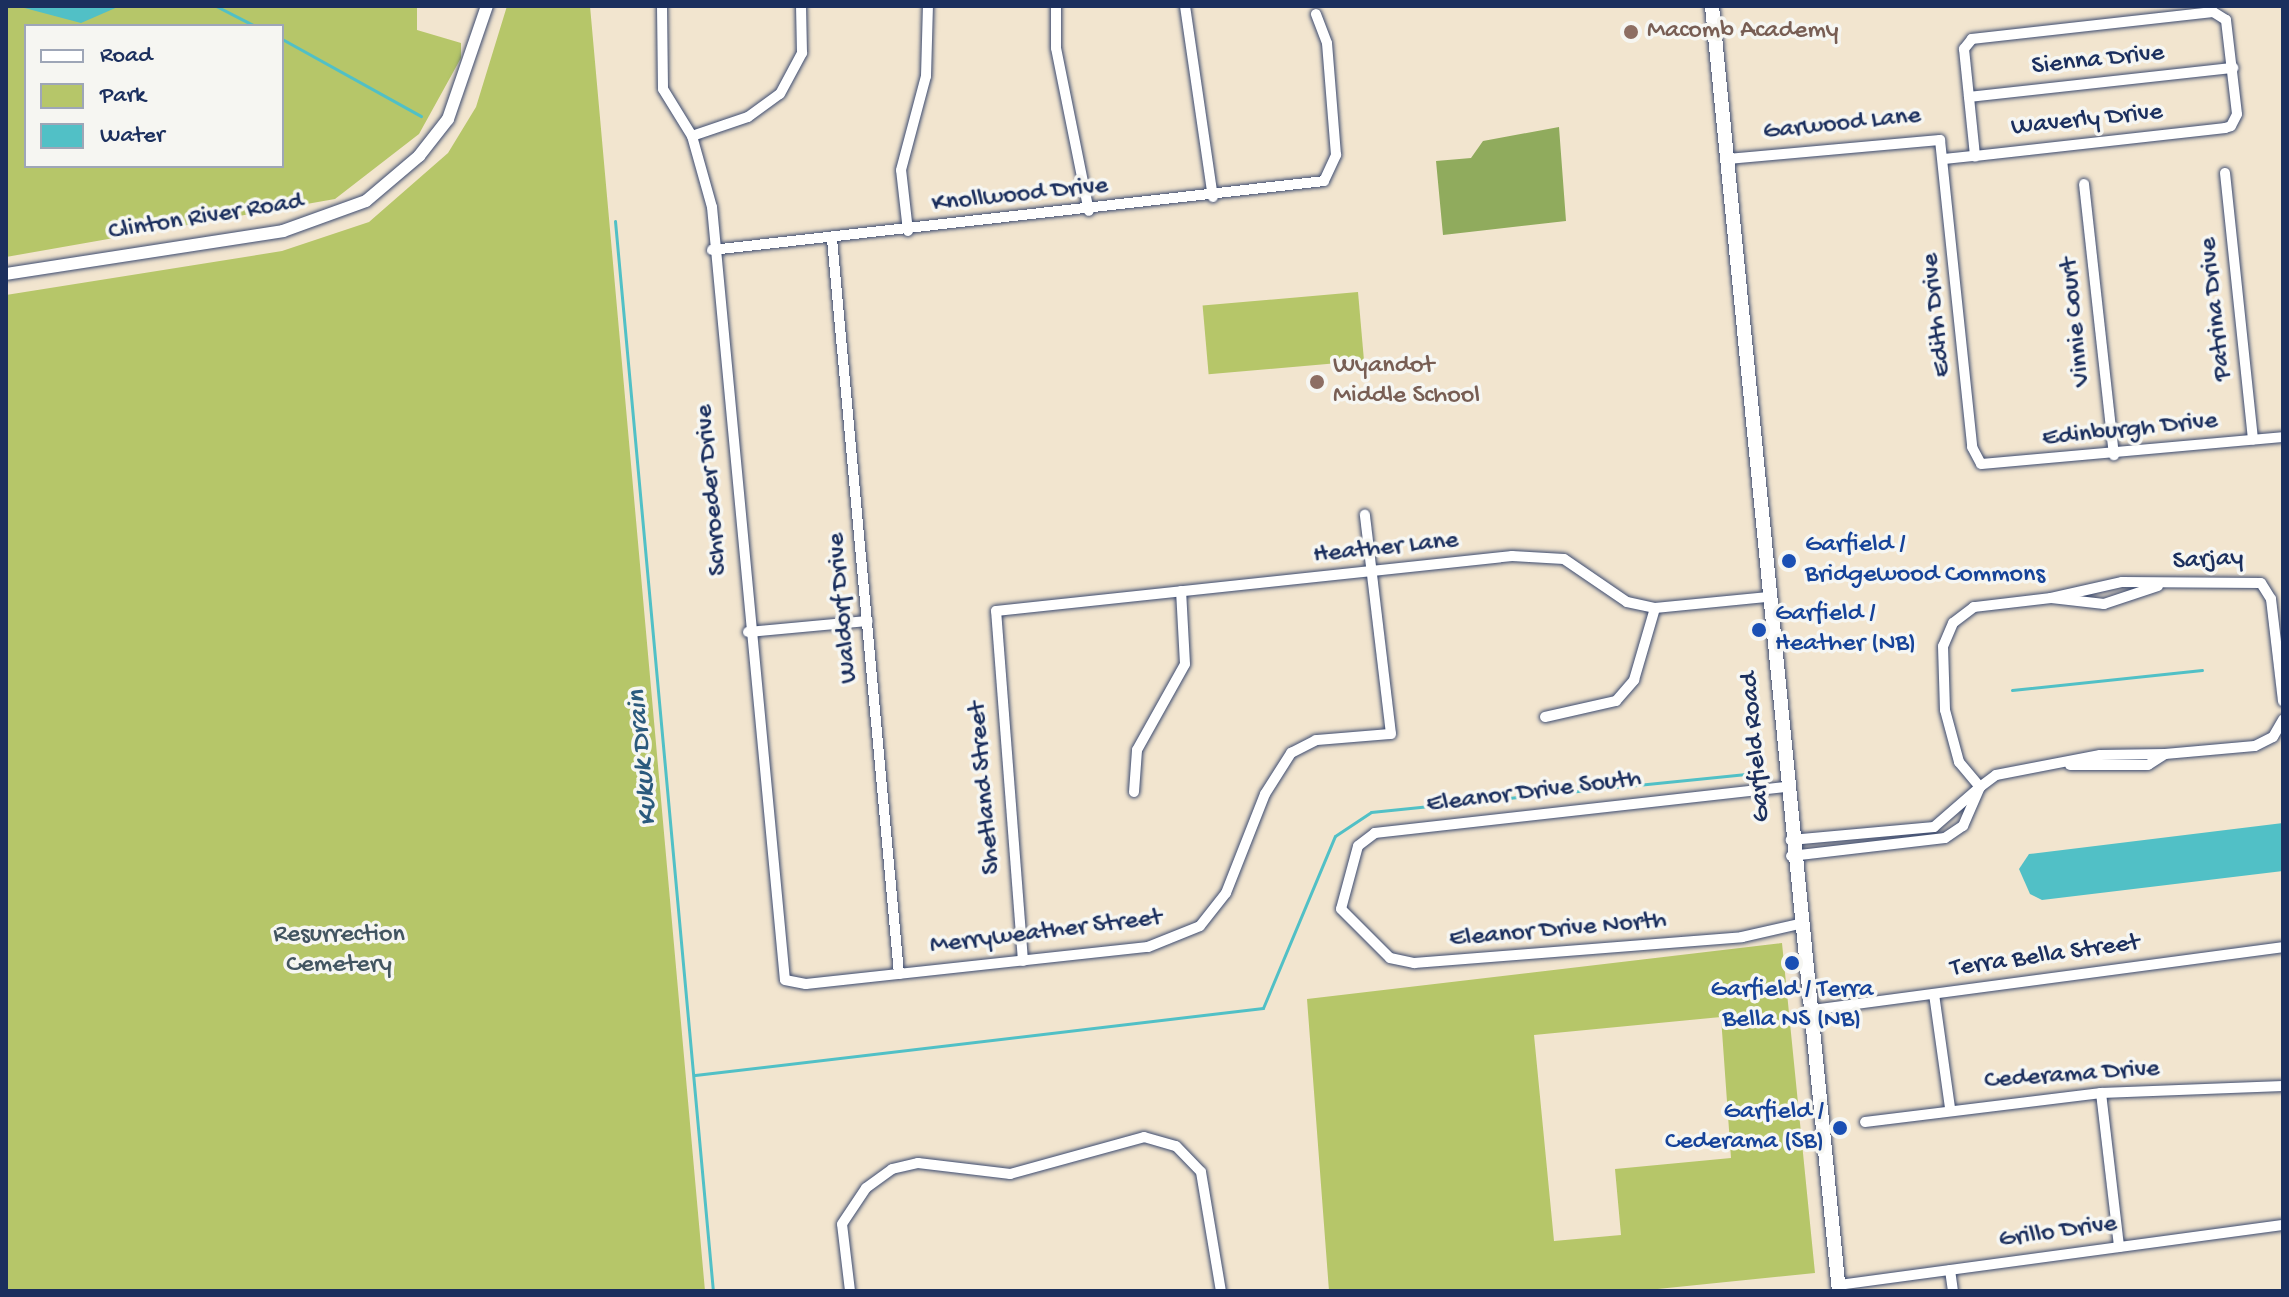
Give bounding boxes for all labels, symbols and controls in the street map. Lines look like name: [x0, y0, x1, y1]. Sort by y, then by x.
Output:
place label: Macomb Academy: [1647, 16, 1839, 48]
marker: Macomb Academy: [1622, 23, 1640, 41]
legend: [24, 24, 284, 168]
street label: Sienna Drive: [2030, 39, 2166, 83]
text: Road: [100, 42, 152, 71]
text: Park: [100, 82, 146, 111]
street label: Waverly Drive: [2010, 98, 2164, 144]
street label: Garwood Lane: [1762, 101, 1922, 149]
text: Water: [100, 122, 164, 151]
street label: Knollwood Drive: [930, 171, 1110, 221]
street label: Clinton River Road: [106, 187, 306, 249]
street label: Patrina Drive: [2194, 236, 2240, 382]
street label: Edith Drive: [1916, 251, 1960, 379]
street label: Vinnie Court: [2055, 256, 2099, 388]
place label: Wyandot Middle School: [1333, 351, 1480, 412]
marker: Wyandot Middle School: [1308, 373, 1326, 391]
street label: Schroeder Drive: [690, 403, 736, 577]
street label: Edinburgh Drive: [2041, 406, 2219, 456]
street label: Heather Lane: [1312, 526, 1460, 572]
place label: Garfield / Bridgewood Commons: [1805, 530, 2045, 592]
street label: Waldorf Drive: [822, 531, 866, 685]
street label: Sarjay: [2172, 544, 2244, 578]
marker: Garfield / Bridgewood Commons: [1780, 552, 1798, 570]
place label: Garfield / Heather (NB): [1775, 599, 1916, 660]
marker: Garfield / Heather (NB): [1750, 621, 1768, 639]
street label: Garfield Road: [1735, 670, 1779, 824]
water label: Kukuk Drain: [621, 689, 667, 827]
street label: Shetland Street: [963, 700, 1009, 876]
street label: Eleanor Drive South: [1425, 764, 1643, 822]
street label: Merryweather Street: [928, 903, 1164, 963]
street label: Eleanor Drive North: [1448, 906, 1668, 956]
park label: Resurrection Cemetery: [273, 920, 405, 982]
street label: Terra Bella Street: [1949, 928, 2141, 986]
marker: Garfield / Terra Bella NS (NB): [1783, 954, 1801, 972]
place label: Garfield / Terra Bella NS (NB): [1711, 975, 1873, 1036]
street label: Cederama Drive: [1983, 1054, 2161, 1098]
place label: Garfield / Cederama (SB): [1665, 1097, 1824, 1158]
marker: Garfield / Cederama (SB): [1831, 1119, 1849, 1137]
street label: Grillo Drive: [1997, 1209, 2119, 1257]

